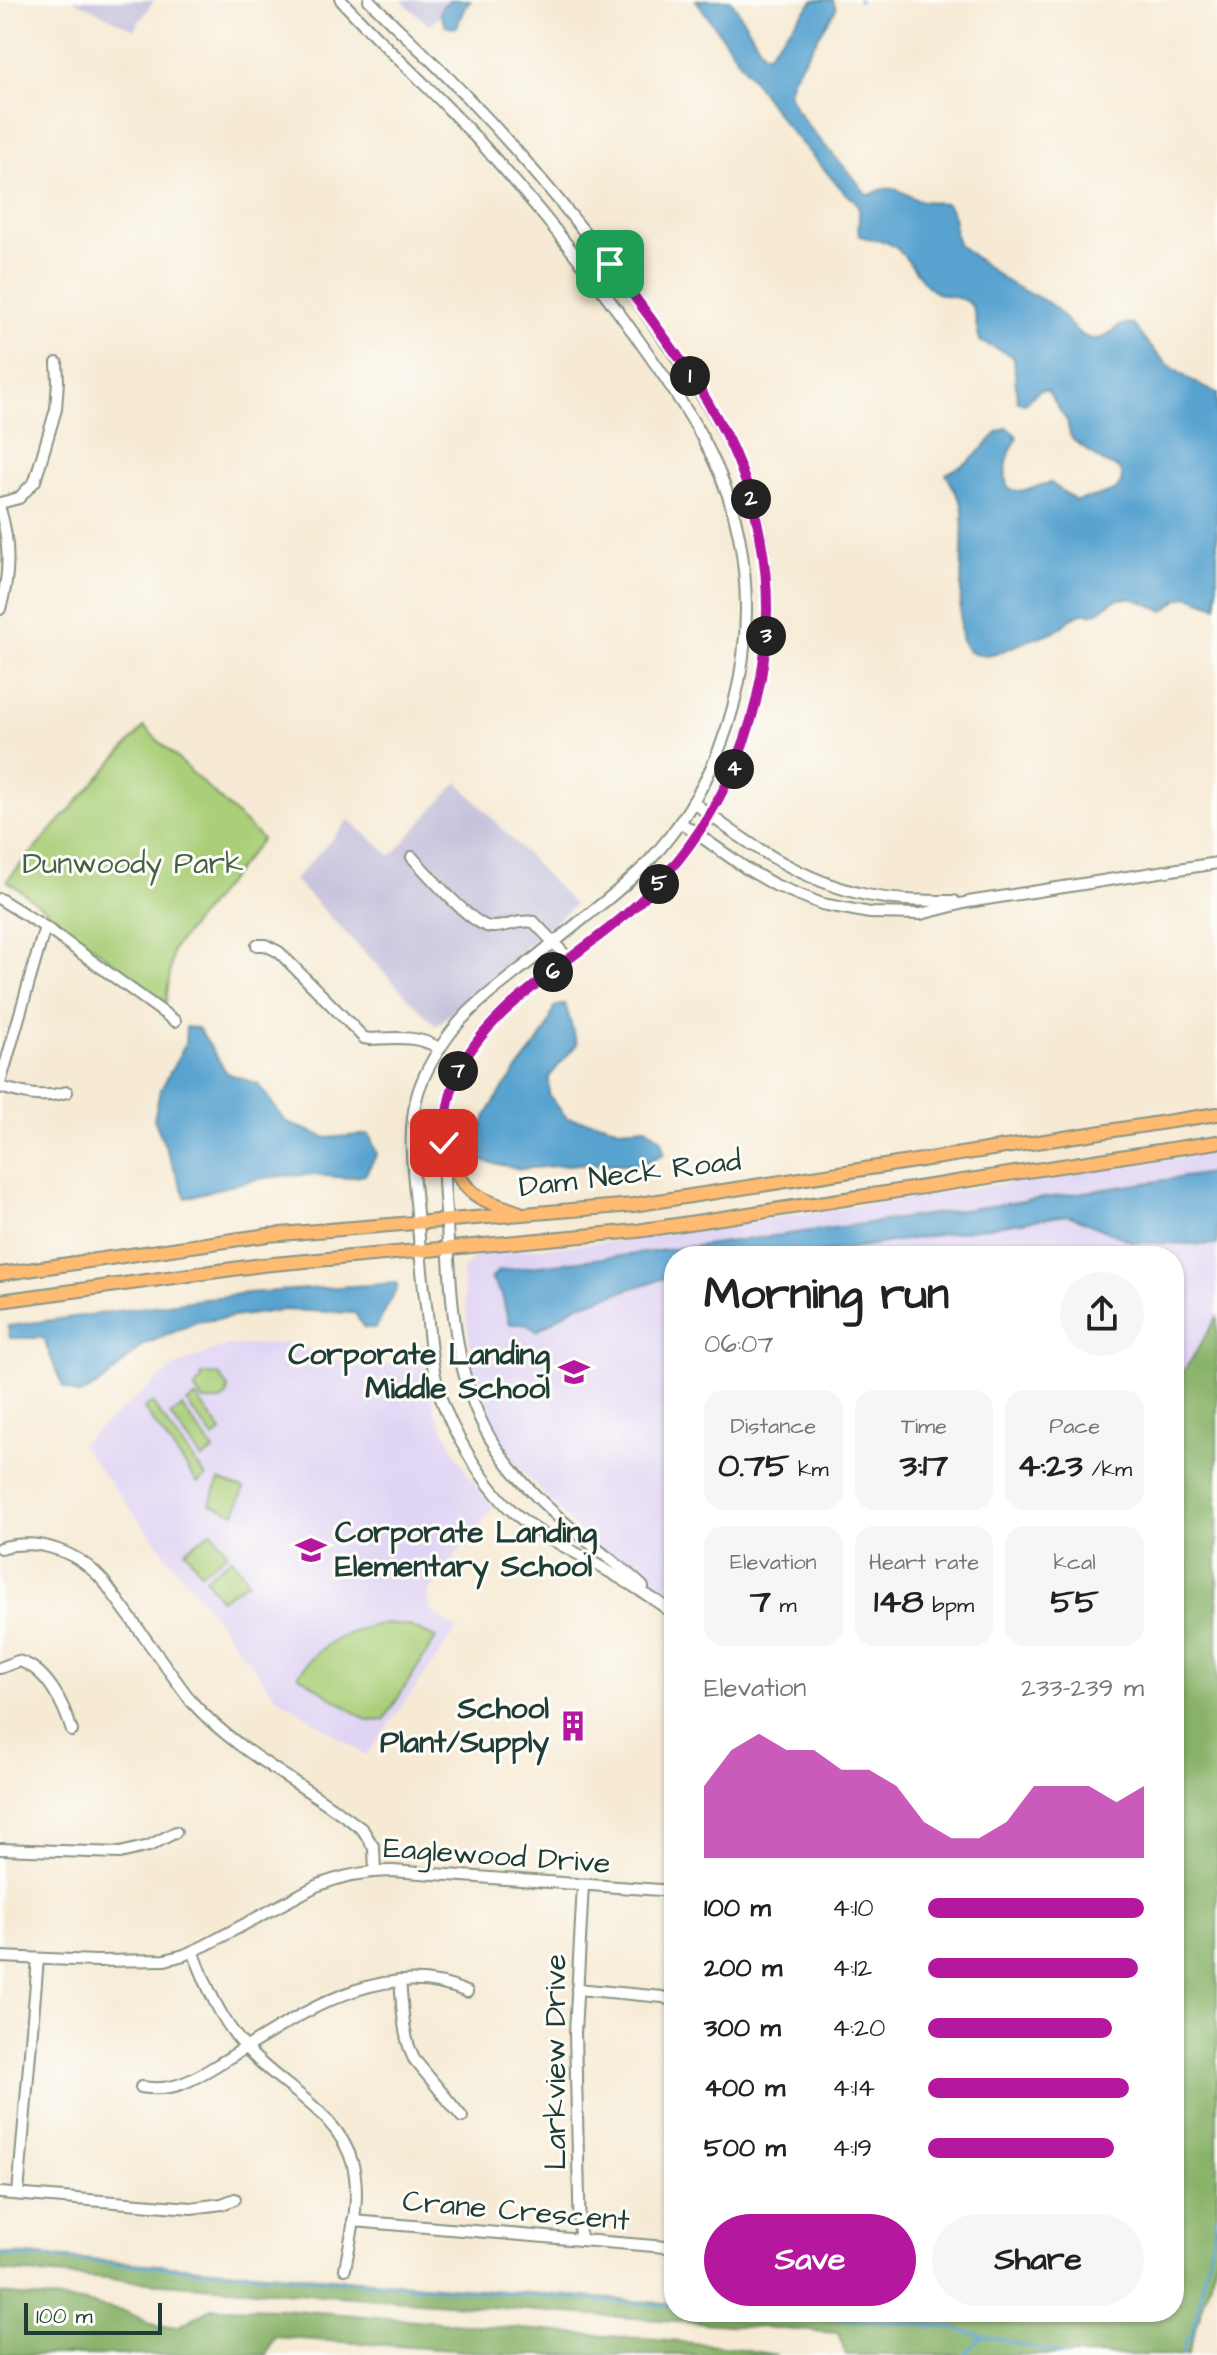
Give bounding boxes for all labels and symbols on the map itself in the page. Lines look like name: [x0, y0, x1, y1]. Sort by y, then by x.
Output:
pin: [576, 230, 644, 298]
pin: 1: [670, 356, 710, 396]
pin: 2: [731, 479, 771, 519]
pin: 3: [746, 616, 786, 656]
pin: 4: [714, 749, 754, 789]
park label: Dunwoody Park: [23, 843, 243, 886]
pin: 5: [639, 864, 679, 904]
pin: 6: [533, 952, 573, 992]
pin: 7: [438, 1051, 478, 1091]
pin: [410, 1109, 478, 1177]
street label: Dam Neck Road: [517, 1140, 743, 1208]
place label: Corporate Landing Middle School: [288, 1334, 551, 1410]
school or university icon: Corporate Landing Middle School: [557, 1355, 591, 1389]
place label: Corporate Landing Elementary School: [335, 1512, 597, 1590]
school or university icon: Corporate Landing Elementary School: [294, 1533, 328, 1567]
place label: School Plant/Supply: [380, 1688, 550, 1766]
building icon: School Plant/Supply: [556, 1709, 590, 1743]
street label: Eaglewood Drive: [382, 1827, 612, 1886]
street label: Larkview Drive: [535, 1954, 577, 2170]
street label: Crane Crescent: [401, 2180, 631, 2242]
scale bar: [24, 2299, 162, 2335]

